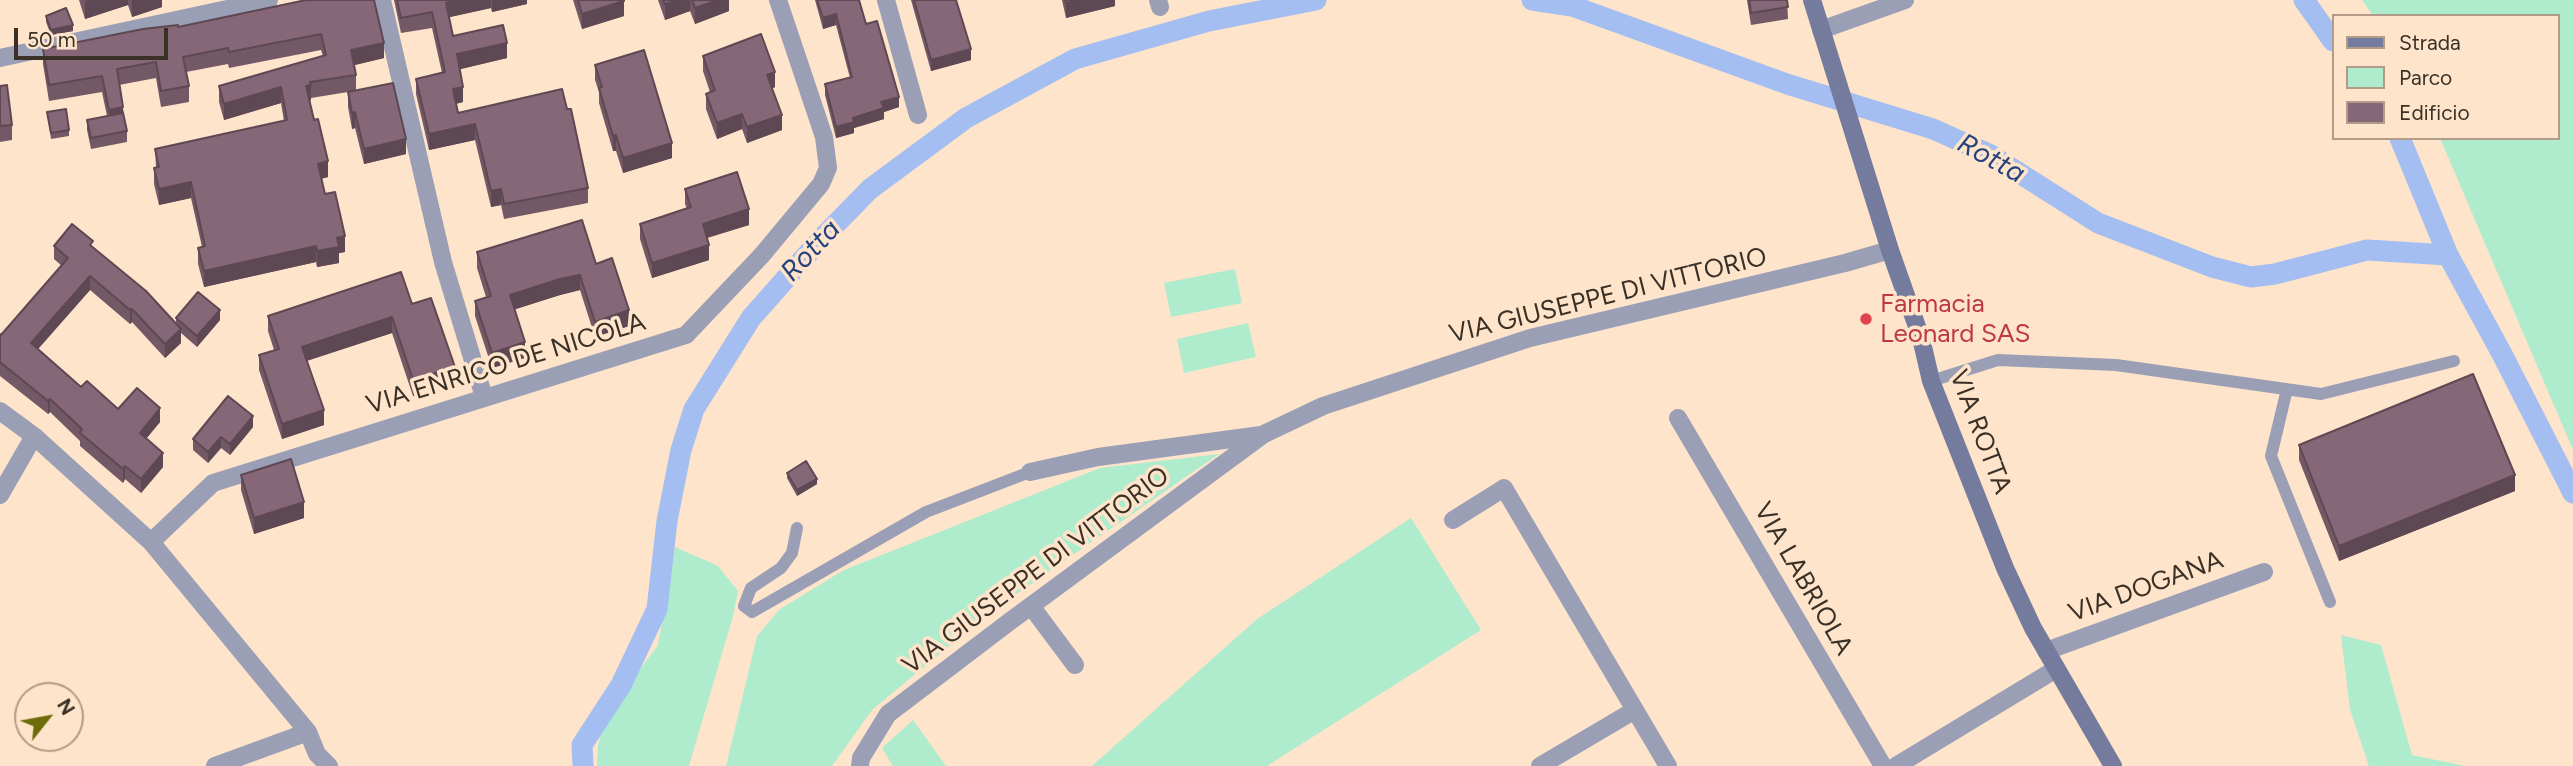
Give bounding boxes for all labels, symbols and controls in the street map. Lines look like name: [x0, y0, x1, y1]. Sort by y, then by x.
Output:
scale bar: [18, 14, 172, 58]
legend: [2332, 14, 2559, 140]
text: 50 m: [27, 27, 76, 52]
text: Strada: [2399, 30, 2461, 55]
text: Parco: [2399, 65, 2452, 90]
text: Edificio: [2399, 100, 2470, 125]
water label: Rotta: [1951, 127, 2031, 191]
water label: Rotta: [774, 213, 848, 289]
street label: VIA GIUSEPPE DI VITTORIO: [1446, 241, 1770, 351]
place label: Farmacia Leonard SAS: [1880, 288, 2031, 350]
street label: VIA ENRICO DE NICOLA: [363, 307, 649, 421]
marker: Farmacia Leonard SAS: [1858, 311, 1874, 327]
street label: VIA ROTTA: [1942, 366, 2018, 498]
street label: VIA GIUSEPPE DI VITTORIO: [896, 460, 1176, 682]
street label: VIA LABRIOLA: [1747, 497, 1859, 661]
street label: VIA DOGANA: [2065, 545, 2227, 629]
north arrow: [14, 682, 84, 752]
text: N: [52, 695, 79, 719]

